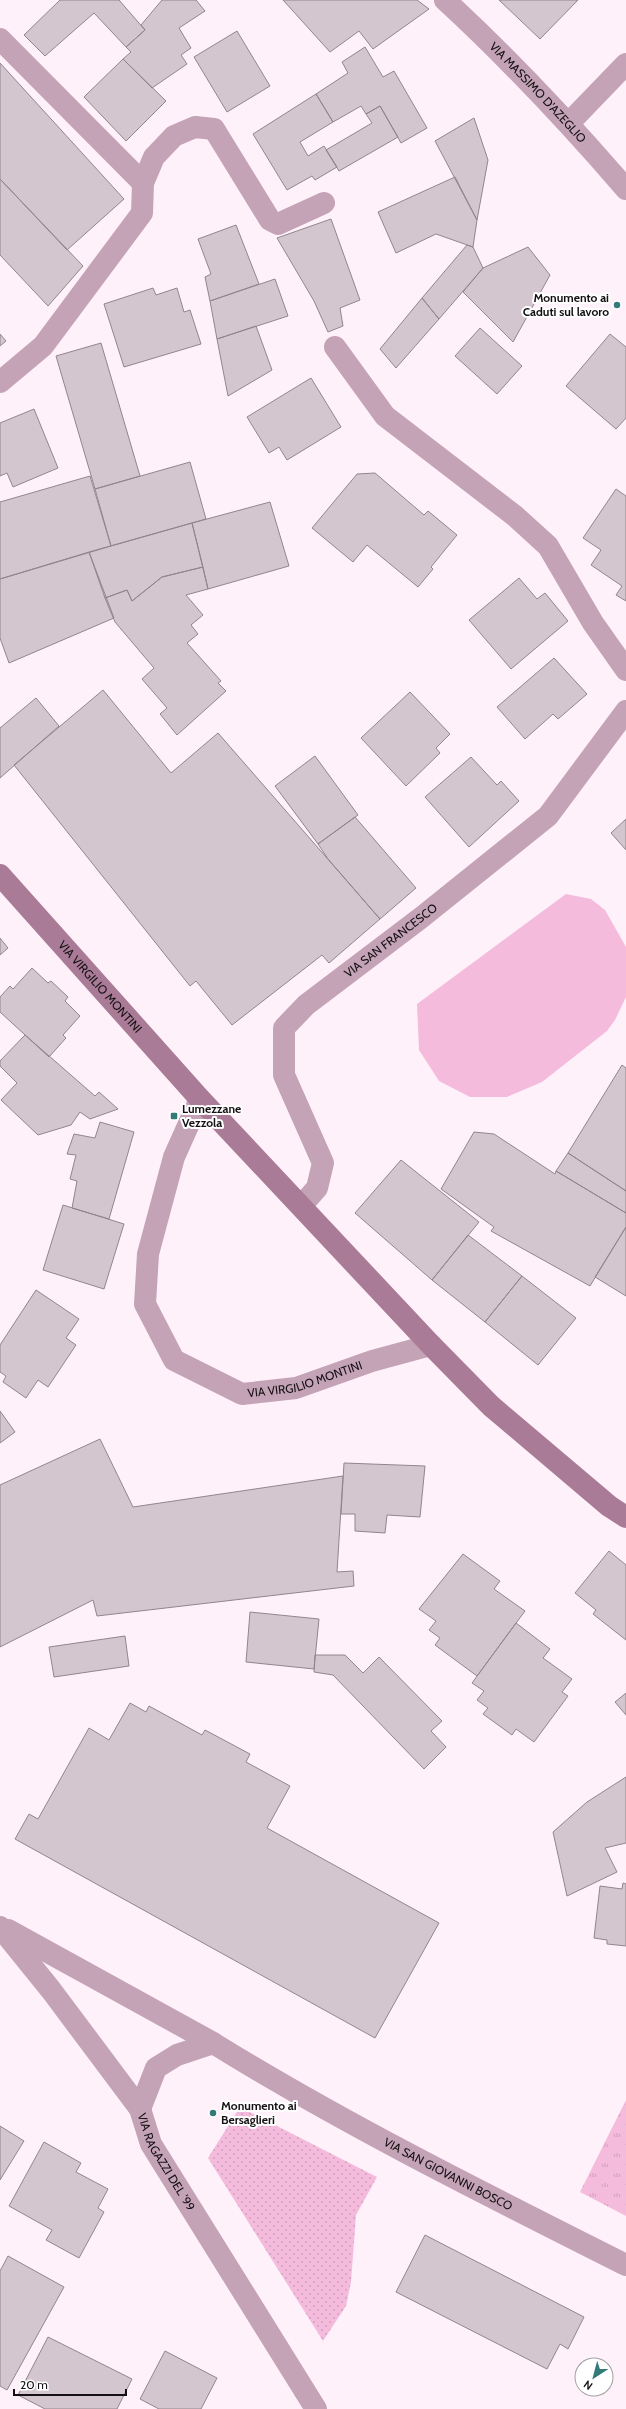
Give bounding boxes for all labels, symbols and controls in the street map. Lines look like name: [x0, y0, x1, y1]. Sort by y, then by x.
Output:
street label: VIA MASSIMO D'AZEGLIO: [487, 39, 590, 146]
place label: Monumento ai Caduti sul lavoro: [523, 290, 609, 319]
marker: Monumento ai Caduti sul lavoro: [612, 300, 622, 310]
street label: VIA SAN FRANCESCO: [341, 900, 440, 980]
street label: VIA VIRGILIO MONTINI: [55, 937, 145, 1036]
place label: Lumezzane Vezzola: [182, 1101, 241, 1130]
marker: Lumezzane Vezzola: [169, 1111, 179, 1121]
street label: VIA VIRGILIO MONTINI: [247, 1357, 364, 1400]
place label: Monumento ai Bersaglieri: [221, 2098, 297, 2127]
marker: Monumento ai Bersaglieri: [208, 2108, 218, 2118]
street label: VIA RAGAZZI DEL '99: [135, 2111, 199, 2213]
street label: VIA SAN GIOVANNI BOSCO: [381, 2134, 515, 2214]
north arrow: [574, 2357, 614, 2397]
scale bar: [14, 2371, 126, 2397]
text: 20 m: [20, 2377, 48, 2392]
text: N: [581, 2377, 595, 2393]

